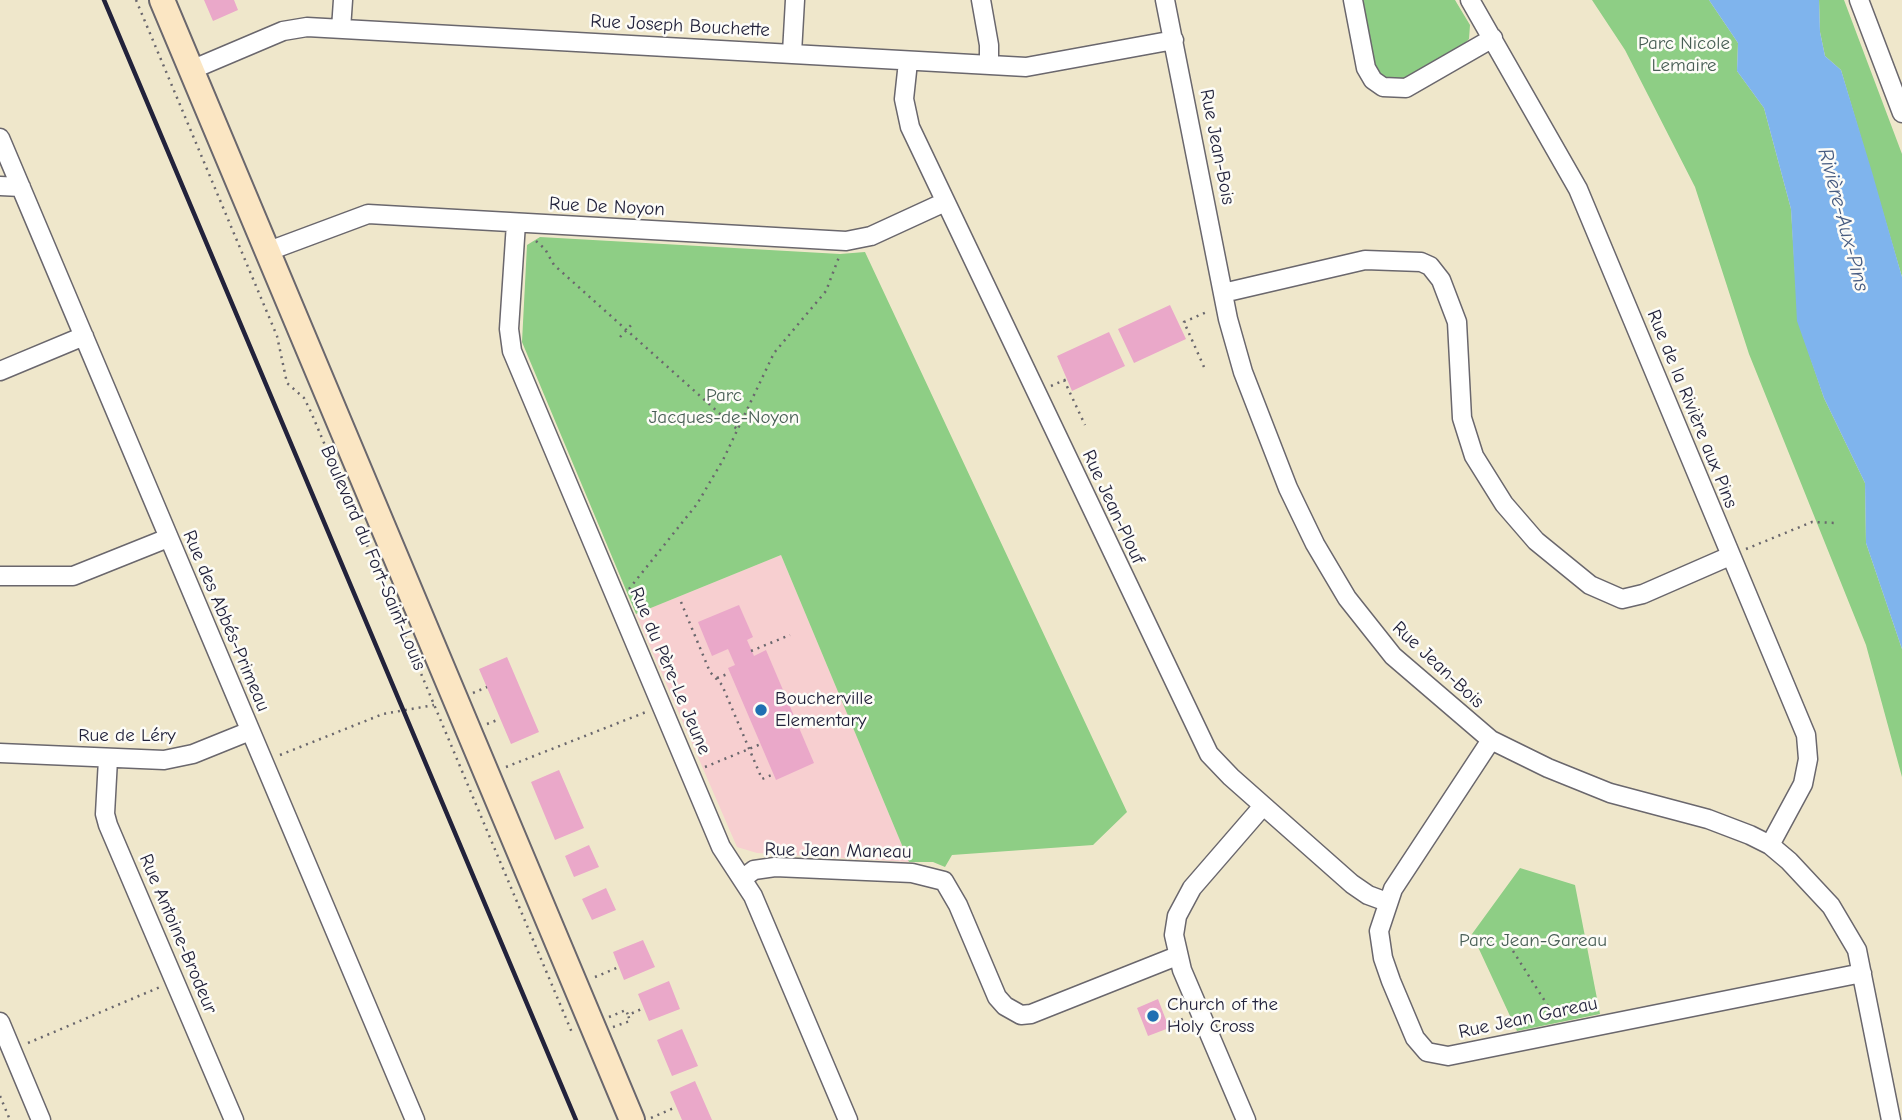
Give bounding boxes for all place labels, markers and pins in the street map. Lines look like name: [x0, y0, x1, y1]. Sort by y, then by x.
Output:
place label: Boucherville Elementary: [775, 688, 873, 732]
marker: Boucherville Elementary: [753, 702, 769, 718]
place label: Church of the Holy Cross: [1167, 994, 1278, 1038]
marker: Church of the Holy Cross: [1145, 1008, 1161, 1024]

